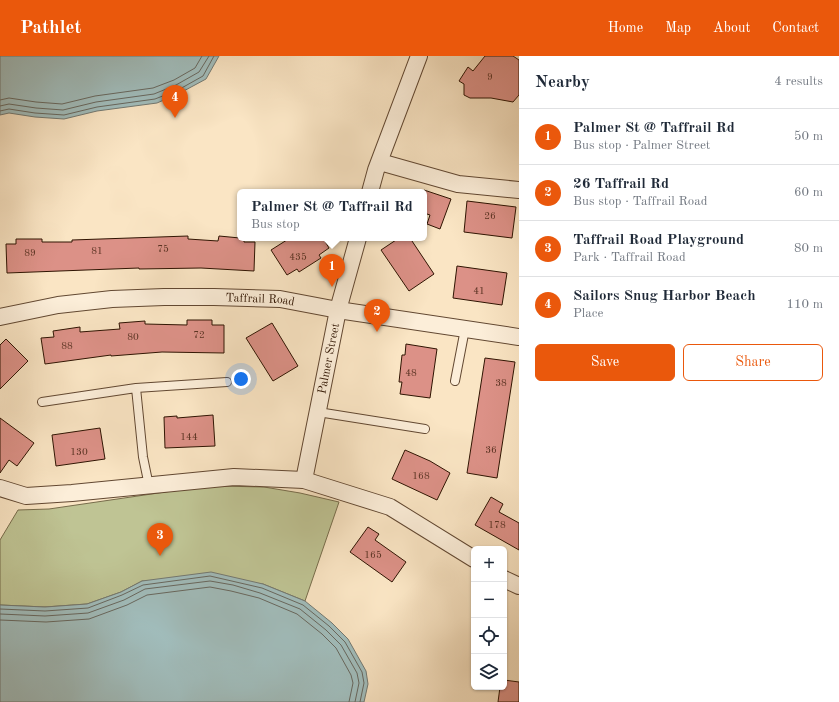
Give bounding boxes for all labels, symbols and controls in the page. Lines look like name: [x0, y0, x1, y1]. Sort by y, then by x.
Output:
text: Pathlet: [20, 19, 81, 38]
text: Home: [608, 21, 643, 35]
text: Map: [665, 21, 691, 35]
text: About: [713, 21, 750, 35]
text: Contact: [772, 21, 819, 35]
house number: 9: [487, 72, 493, 82]
text: Nearby: [535, 74, 590, 91]
text: 4 results: [774, 75, 823, 88]
pin: 4: [162, 85, 188, 118]
text: Palmer St @ Taffrail Rd: [573, 121, 735, 136]
text: 1: [544, 130, 552, 143]
text: 50 m: [794, 130, 823, 143]
text: Bus stop · Palmer Street: [573, 139, 710, 152]
text: 26 Taffrail Rd: [573, 177, 669, 192]
text: 2: [544, 186, 552, 199]
text: 60 m: [794, 186, 823, 199]
popup: [237, 189, 427, 241]
text: Bus stop · Taffrail Road: [573, 195, 707, 208]
text: Palmer St @ Taffrail Rd: [251, 200, 413, 215]
house number: 26: [484, 211, 496, 221]
text: Bus stop: [251, 218, 300, 231]
text: Taffrail Road Playground: [573, 233, 744, 248]
text: 3: [544, 242, 552, 255]
text: 80 m: [794, 242, 823, 255]
house number: 75: [157, 244, 169, 254]
house number: 81: [91, 246, 103, 256]
house number: 89: [24, 248, 36, 258]
text: Park · Taffrail Road: [573, 251, 686, 264]
house number: 435: [289, 252, 307, 262]
pin: 1: [319, 254, 345, 287]
house number: 41: [473, 286, 485, 296]
text: Sailors Snug Harbor Beach: [573, 289, 756, 304]
street label: Taffrail Road: [226, 292, 296, 309]
text: 4: [544, 298, 552, 311]
text: 110 m: [786, 298, 823, 311]
pin: 2: [364, 299, 390, 332]
text: Place: [573, 307, 603, 320]
street label: Palmer Street: [316, 322, 342, 395]
house number: 72: [193, 330, 205, 340]
house number: 80: [127, 332, 139, 342]
house number: 88: [61, 341, 73, 351]
button: Save: [535, 344, 675, 381]
button: Share: [683, 344, 823, 381]
house number: 48: [405, 368, 417, 378]
your location: [231, 369, 251, 389]
house number: 38: [495, 378, 507, 388]
house number: 144: [180, 432, 198, 442]
house number: 36: [485, 445, 497, 455]
house number: 130: [70, 447, 88, 457]
house number: 168: [412, 471, 430, 481]
house number: 178: [488, 520, 506, 530]
pin: 3: [147, 523, 173, 556]
map controls: [471, 546, 507, 690]
button: +: [471, 546, 507, 582]
house number: 165: [364, 550, 382, 560]
button: −: [471, 582, 507, 618]
button: locate: [471, 618, 507, 654]
button: layers: [471, 654, 507, 690]

